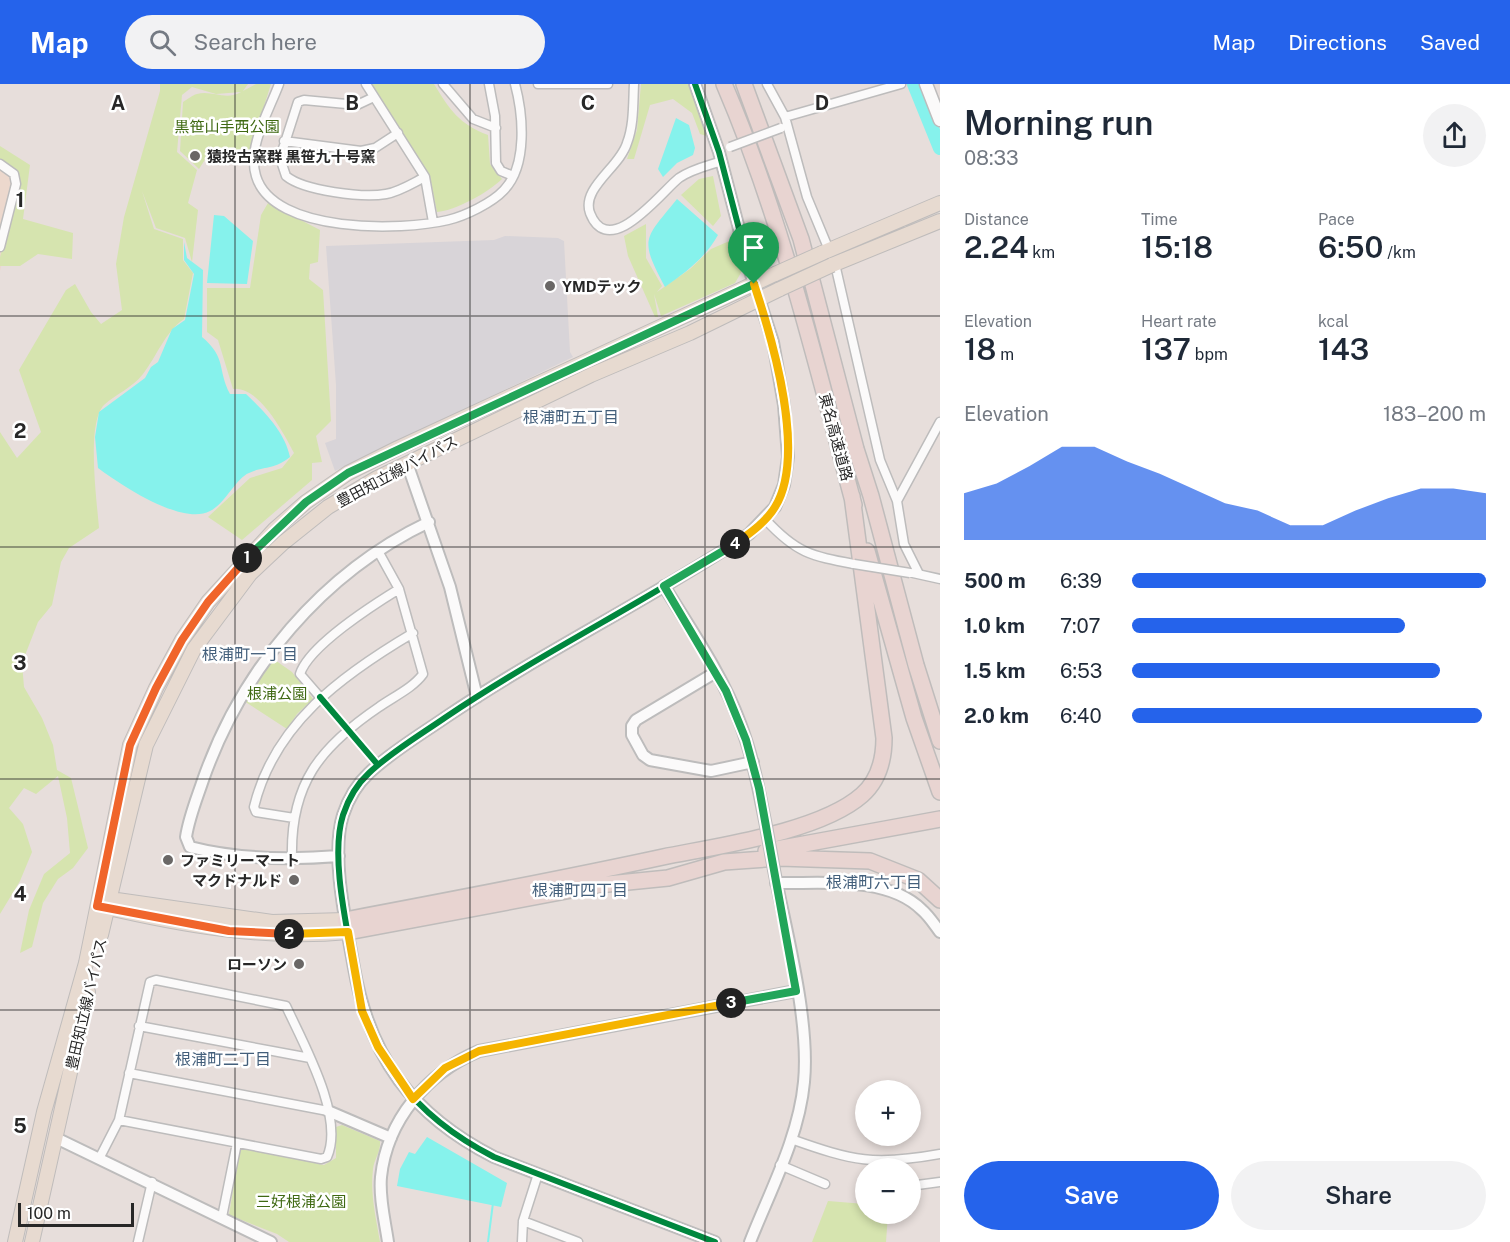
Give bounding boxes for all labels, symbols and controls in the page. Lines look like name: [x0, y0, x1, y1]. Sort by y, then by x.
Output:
search box: [125, 15, 545, 69]
text: Map: [30, 26, 89, 59]
icon: search: [146, 26, 179, 59]
text: Search here: [194, 29, 317, 55]
text: Map: [1213, 30, 1255, 55]
text: Directions: [1288, 30, 1387, 55]
text: Saved: [1420, 30, 1480, 55]
text: A: [111, 91, 125, 115]
text: B: [345, 91, 359, 115]
text: C: [581, 91, 595, 115]
text: D: [815, 91, 829, 115]
text: Morning run: [964, 104, 1153, 142]
button: share: [1423, 104, 1486, 167]
park label: 黒笹山手西公園: [174, 118, 280, 135]
text: 08:33: [964, 146, 1019, 170]
place label: 猿投古窯群 黒笹九十号窯: [207, 148, 375, 165]
marker: 猿投古窯群 黒笹九十号窯: [188, 149, 202, 163]
text: 1: [16, 188, 24, 212]
text: Distance: [964, 210, 1029, 229]
text: Time: [1141, 210, 1177, 229]
text: Pace: [1318, 210, 1355, 229]
pin: [728, 222, 779, 284]
text: 2.24: [964, 229, 1028, 265]
text: 15:18: [1141, 229, 1213, 265]
text: 6:50: [1318, 229, 1383, 265]
icon: arrive: [737, 231, 770, 264]
text: km: [1028, 243, 1055, 262]
text: /km: [1383, 243, 1416, 262]
place label: YMDテック: [562, 278, 642, 295]
marker: YMDテック: [543, 279, 557, 293]
text: Elevation: [964, 312, 1032, 331]
text: Heart rate: [1141, 312, 1217, 331]
text: kcal: [1318, 312, 1349, 331]
text: 18: [964, 331, 996, 367]
text: 137: [1141, 331, 1191, 367]
text: 143: [1318, 331, 1369, 367]
text: m: [996, 345, 1014, 364]
text: bpm: [1191, 345, 1228, 364]
street label: 東名高速道路: [816, 391, 856, 483]
text: Elevation: [964, 402, 1049, 426]
text: 183–200 m: [1383, 402, 1486, 426]
district label: 根浦町五丁目: [523, 408, 619, 427]
text: 2: [14, 419, 26, 443]
street label: 豊田知立線バイパス: [334, 432, 460, 510]
pin: 4: [720, 529, 750, 559]
text: 4: [730, 534, 740, 553]
pin: 1: [232, 543, 262, 573]
text: 1: [244, 548, 250, 567]
text: 500 m: [964, 569, 1026, 593]
text: 6:39: [1060, 569, 1102, 593]
text: 1.0 km: [964, 614, 1025, 638]
text: 7:07: [1060, 614, 1100, 638]
district label: 根浦町一丁目: [202, 645, 298, 664]
text: 3: [13, 651, 27, 675]
text: 1.5 km: [964, 659, 1025, 683]
text: 6:53: [1060, 659, 1102, 683]
park label: 根浦公園: [247, 685, 307, 702]
text: 2.0 km: [964, 704, 1029, 728]
text: 6:40: [1060, 704, 1102, 728]
place label: ファミリーマート: [180, 852, 300, 869]
marker: ファミリーマート: [161, 853, 175, 867]
place label: マクドナルド: [192, 872, 282, 889]
marker: マクドナルド: [287, 873, 301, 887]
district label: 根浦町六丁目: [826, 873, 922, 892]
district label: 根浦町四丁目: [532, 881, 628, 900]
text: 4: [13, 882, 27, 906]
pin: 2: [274, 919, 304, 949]
text: 2: [284, 924, 294, 943]
street label: 豊田知立線バイパス: [63, 936, 109, 1072]
place label: ローソン: [227, 956, 287, 973]
marker: ローソン: [292, 957, 306, 971]
pin: 3: [716, 988, 746, 1018]
text: 3: [726, 993, 736, 1012]
district label: 根浦町二丁目: [175, 1050, 271, 1069]
map controls: [855, 1080, 921, 1224]
button: +: [855, 1080, 921, 1146]
text: 5: [13, 1114, 27, 1138]
button: −: [855, 1158, 921, 1224]
button: Save: [964, 1161, 1219, 1230]
button: Share: [1231, 1161, 1486, 1230]
park label: 三好根浦公園: [256, 1193, 346, 1210]
scale bar: [18, 1200, 134, 1228]
text: 100 m: [27, 1204, 71, 1223]

